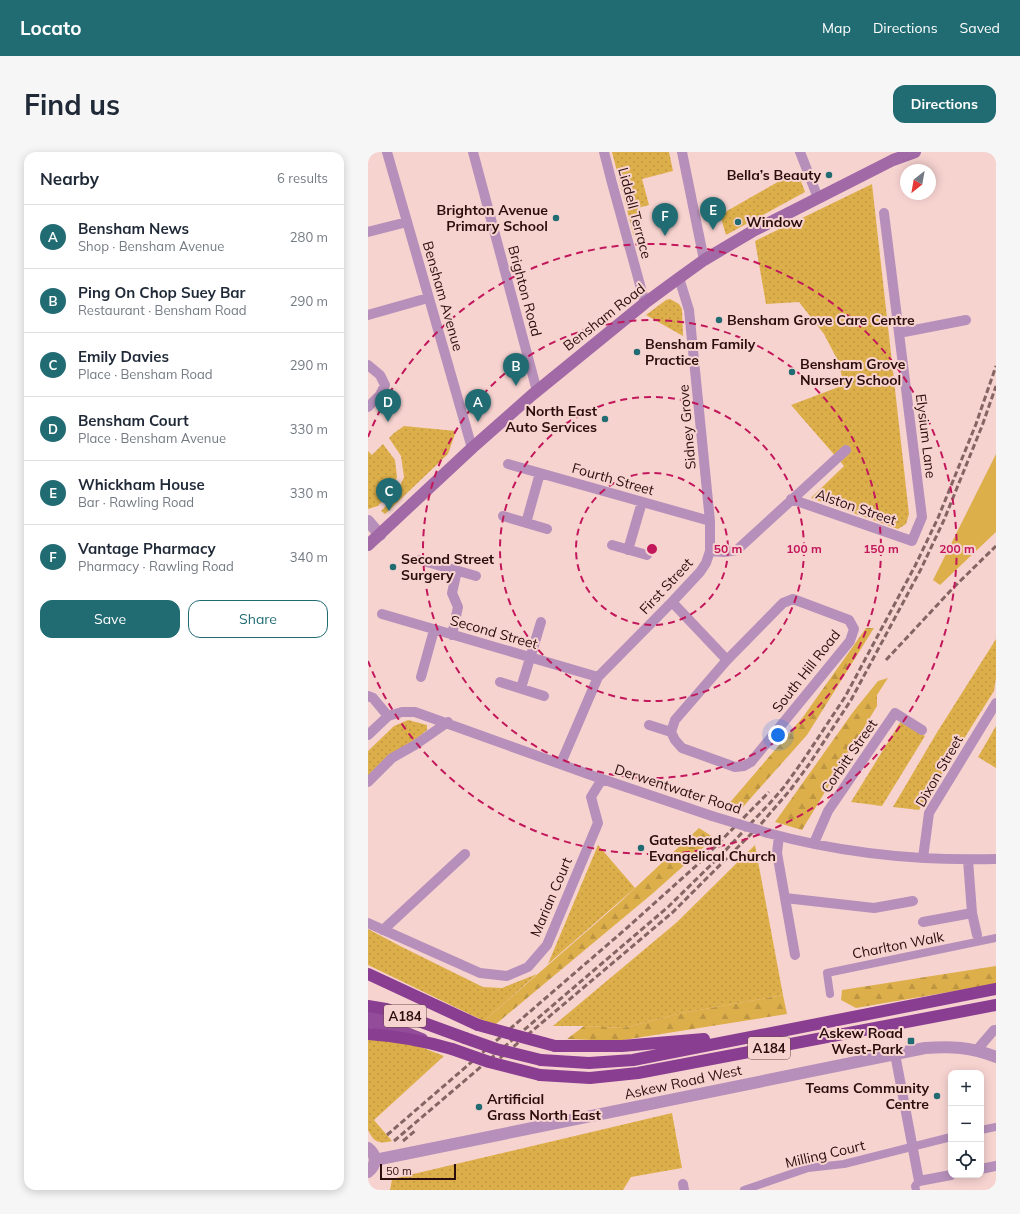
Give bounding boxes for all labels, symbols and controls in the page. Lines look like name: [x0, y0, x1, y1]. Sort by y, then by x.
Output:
text: Locato: [20, 16, 81, 40]
text: Map: [822, 19, 851, 37]
text: Directions: [873, 19, 938, 37]
text: Saved: [960, 19, 1000, 37]
button: Directions: [893, 85, 996, 123]
text: Find us: [24, 87, 120, 122]
north arrow: [900, 164, 936, 200]
street label: Liddell Terrace: [614, 165, 656, 261]
place label: Bella’s Beauty: [727, 166, 821, 184]
text: Nearby: [40, 168, 99, 189]
text: 6 results: [277, 170, 328, 186]
marker: Bella’s Beauty: [824, 170, 834, 180]
pin: E: [700, 197, 726, 230]
place label: Brighton Avenue Primary School: [437, 201, 548, 235]
pin: F: [652, 203, 678, 236]
marker: Brighton Avenue Primary School: [551, 213, 561, 223]
place label: Window: [746, 213, 804, 231]
marker: Window: [733, 217, 743, 227]
text: Bensham News: [78, 219, 189, 238]
text: A: [48, 229, 58, 245]
text: 280 m: [290, 229, 328, 245]
text: Shop · Bensham Avenue: [78, 238, 224, 254]
street label: Bensham Avenue: [419, 239, 467, 353]
street label: Brighton Road: [504, 243, 546, 339]
street label: Bensham Road: [559, 279, 649, 355]
text: Ping On Chop Suey Bar: [78, 283, 245, 302]
text: B: [49, 293, 57, 309]
text: 290 m: [290, 293, 328, 309]
text: Restaurant · Bensham Road: [78, 302, 247, 318]
place label: Bensham Grove Care Centre: [727, 311, 915, 329]
marker: Bensham Grove Care Centre: [714, 315, 724, 325]
place label: Bensham Family Practice: [645, 335, 756, 369]
text: Emily Davies: [78, 347, 169, 366]
marker: Bensham Family Practice: [632, 347, 642, 357]
pin: B: [503, 353, 529, 386]
place label: Bensham Grove Nursery School: [800, 355, 906, 389]
text: C: [49, 357, 57, 373]
text: 290 m: [290, 357, 328, 373]
text: Place · Bensham Road: [78, 366, 213, 382]
marker: Bensham Grove Nursery School: [787, 367, 797, 377]
street label: Sidney Grove: [674, 384, 700, 470]
pin: D: [375, 389, 401, 422]
pin: A: [465, 389, 491, 422]
street label: Elysium Lane: [912, 393, 940, 479]
place label: North East Auto Services: [505, 402, 598, 436]
text: Bensham Court: [78, 411, 189, 430]
marker: North East Auto Services: [600, 414, 610, 424]
text: D: [48, 421, 58, 437]
text: 330 m: [290, 421, 328, 437]
text: Place · Bensham Avenue: [78, 430, 226, 446]
street label: Fourth Street: [570, 459, 656, 499]
text: Whickham House: [78, 475, 205, 494]
pin: C: [376, 478, 402, 511]
text: E: [49, 485, 57, 501]
text: 330 m: [290, 485, 328, 501]
street label: Alston Street: [813, 485, 899, 529]
text: Bar · Rawling Road: [78, 494, 194, 510]
text: Vantage Pharmacy: [78, 539, 216, 558]
text: 50 m: [714, 541, 742, 556]
text: 100 m: [786, 541, 822, 556]
text: 150 m: [863, 541, 899, 556]
text: 200 m: [939, 541, 975, 556]
centre of rings: [645, 542, 659, 556]
text: F: [49, 549, 57, 565]
text: 340 m: [290, 549, 328, 565]
place label: Second Street Surgery: [401, 550, 495, 584]
street label: First Street: [635, 554, 697, 618]
text: Pharmacy · Rawling Road: [78, 558, 234, 574]
marker: Second Street Surgery: [388, 562, 398, 572]
button: Save: [40, 600, 180, 638]
button: Share: [188, 600, 328, 638]
street label: Second Street: [448, 611, 540, 653]
street label: South Hill Road: [768, 626, 844, 716]
street label: Corbitt Street: [817, 716, 881, 796]
your location: [768, 725, 788, 745]
street label: Dixon Street: [911, 732, 967, 810]
street label: Derwentwater Road: [612, 760, 744, 818]
place label: Gateshead Evangelical Church: [649, 831, 776, 865]
marker: Gateshead Evangelical Church: [636, 843, 646, 853]
street label: Marian Court: [526, 854, 576, 939]
street label: Charlton Walk: [851, 927, 946, 963]
road number: A184: [384, 1005, 426, 1027]
place label: Askew Road West-Park: [819, 1024, 903, 1058]
marker: Askew Road West-Park: [906, 1036, 916, 1046]
road number: A184: [748, 1037, 790, 1059]
street label: Askew Road West: [623, 1061, 743, 1103]
map controls: [948, 1070, 984, 1178]
button: +: [948, 1070, 984, 1106]
place label: Teams Community Centre: [806, 1079, 929, 1113]
place label: Artificial Grass North East: [487, 1090, 602, 1124]
marker: Teams Community Centre: [932, 1091, 942, 1101]
marker: Artificial Grass North East: [474, 1102, 484, 1112]
button: −: [948, 1106, 984, 1142]
street label: Milling Court: [783, 1136, 867, 1172]
button: locate: [948, 1142, 984, 1178]
scale bar: [380, 1162, 456, 1181]
text: 50 m: [386, 1164, 412, 1178]

